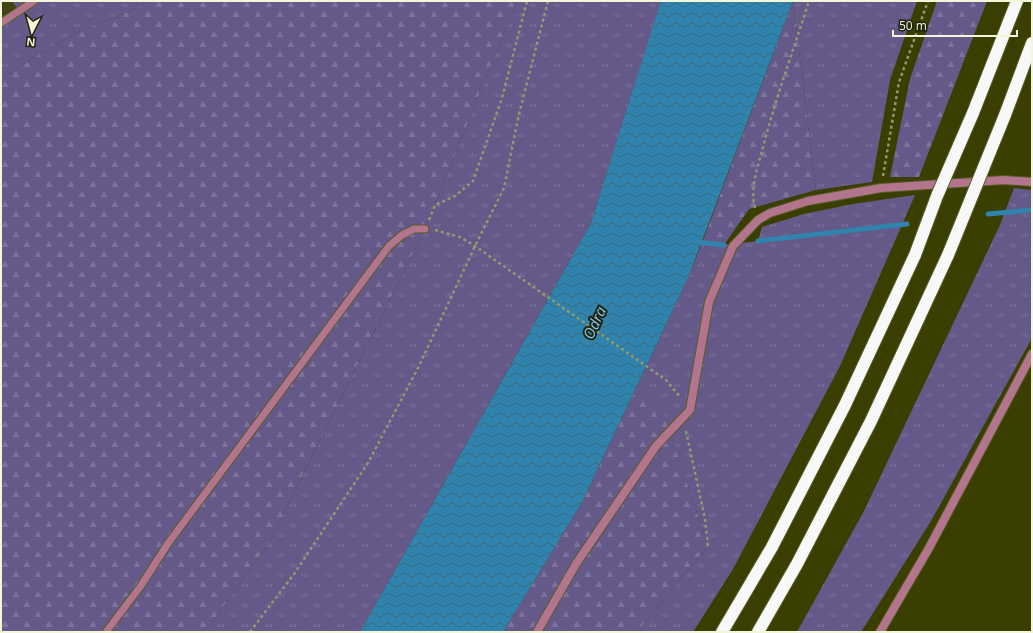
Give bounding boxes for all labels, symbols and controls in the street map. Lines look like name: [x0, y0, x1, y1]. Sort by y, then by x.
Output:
north arrow: [12, 12, 52, 52]
scale bar: [893, 12, 1017, 38]
text: 50 m: [899, 17, 927, 34]
text: N: [26, 35, 36, 50]
water label: Odra: [578, 303, 611, 342]

